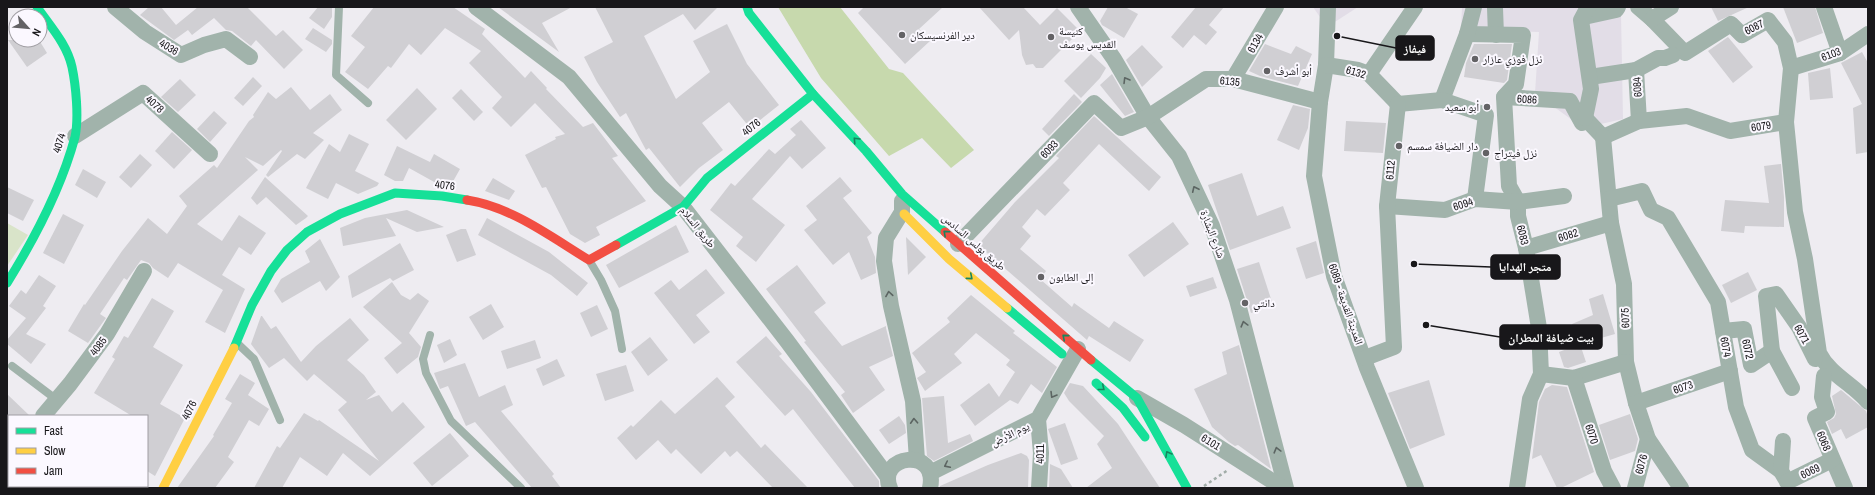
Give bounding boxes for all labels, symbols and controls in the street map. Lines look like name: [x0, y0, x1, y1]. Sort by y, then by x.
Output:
north arrow: [8, 8, 48, 48]
street label: 6087: [1742, 16, 1766, 38]
place label: كنيسة القديس يوسف: [1059, 24, 1116, 51]
text: N: [29, 26, 45, 39]
place label: دير الفرنسيسكان: [910, 28, 975, 42]
marker: دير الفرنسيسكان: [897, 30, 907, 40]
street label: 6134: [1244, 31, 1266, 55]
marker: كنيسة القديس يوسف: [1046, 32, 1056, 42]
street label: 4036: [157, 36, 181, 58]
callout: فيفاز: [1396, 36, 1434, 60]
text: فيفاز: [1403, 41, 1426, 57]
street label: 6103: [1819, 44, 1843, 64]
place label: نزل فوزي عازار: [1482, 52, 1542, 68]
marker: نزل فوزي عازار: [1470, 54, 1480, 64]
street label: 6132: [1344, 62, 1368, 82]
place label: أبو أشرف: [1275, 64, 1312, 78]
marker: أبو أشرف: [1262, 66, 1272, 76]
street label: 6135: [1219, 73, 1241, 89]
street label: 6084: [1629, 76, 1645, 98]
one-way arrow: [1123, 77, 1131, 84]
street label: 6086: [1516, 91, 1538, 107]
street label: 4078: [143, 92, 167, 116]
place label: أبو سعيد: [1445, 100, 1479, 114]
marker: أبو سعيد: [1482, 102, 1492, 112]
street label: 4076: [739, 115, 763, 139]
street label: 6079: [1750, 118, 1772, 134]
street label: 4074: [49, 131, 69, 155]
street label: 6093: [1037, 137, 1061, 161]
one-way arrow: [854, 138, 861, 145]
place label: دار الضيافة سمسم: [1407, 139, 1479, 154]
marker: دار الضيافة سمسم: [1394, 141, 1404, 151]
place label: نزل فيتراج: [1494, 146, 1537, 160]
marker: نزل فيتراج: [1481, 148, 1491, 158]
street label: 6112: [1382, 160, 1398, 180]
street label: 4076: [434, 177, 456, 193]
one-way arrow: [1192, 186, 1200, 194]
street label: 6094: [1451, 194, 1475, 214]
street label: طريق السلام: [677, 203, 719, 251]
street label: شارع البشارة: [1197, 208, 1229, 260]
street label: طريق بولس السادس: [939, 210, 1009, 274]
street label: 6083: [1514, 224, 1532, 246]
street label: 6082: [1556, 225, 1580, 245]
one-way arrow: [944, 231, 951, 238]
callout: متجر الهدايا: [1491, 255, 1560, 279]
text: متجر الهدايا: [1499, 259, 1552, 275]
street label: المدينة القديمة - 6089: [1326, 262, 1366, 346]
place label: إلى الطابون: [1049, 270, 1093, 285]
marker: إلى الطابون: [1036, 272, 1046, 282]
one-way arrow: [966, 273, 973, 280]
one-way arrow: [885, 291, 894, 297]
place label: دانتي: [1253, 296, 1275, 312]
marker: دانتي: [1240, 298, 1250, 308]
street label: 6075: [1618, 308, 1632, 328]
one-way arrow: [1240, 321, 1249, 328]
street label: 6071: [1791, 322, 1813, 346]
callout: بيت ضيافة المطران: [1500, 325, 1602, 349]
text: بيت ضيافة المطران: [1508, 330, 1594, 346]
street label: 4085: [86, 334, 110, 358]
one-way arrow: [1063, 335, 1070, 342]
street label: 6074: [1717, 336, 1735, 358]
street label: 6072: [1739, 338, 1757, 360]
street label: 6073: [1671, 377, 1695, 397]
one-way arrow: [1098, 383, 1105, 390]
one-way arrow: [1050, 391, 1057, 398]
street label: 4076: [178, 398, 200, 422]
legend: [8, 415, 148, 487]
one-way arrow: [910, 418, 919, 424]
street label: يوم الأرض: [988, 418, 1032, 449]
street label: 6070: [1582, 422, 1602, 446]
text: Fast: [44, 423, 63, 439]
street label: 6068: [1814, 429, 1834, 453]
street label: 6101: [1199, 431, 1223, 453]
text: Slow: [44, 443, 66, 459]
street label: 4011: [1033, 444, 1047, 464]
one-way arrow: [1273, 447, 1281, 453]
one-way arrow: [1165, 451, 1173, 458]
street label: 6076: [1632, 452, 1650, 476]
one-way arrow: [944, 460, 951, 467]
street label: 6069: [1798, 460, 1822, 482]
text: Jam: [44, 463, 63, 479]

